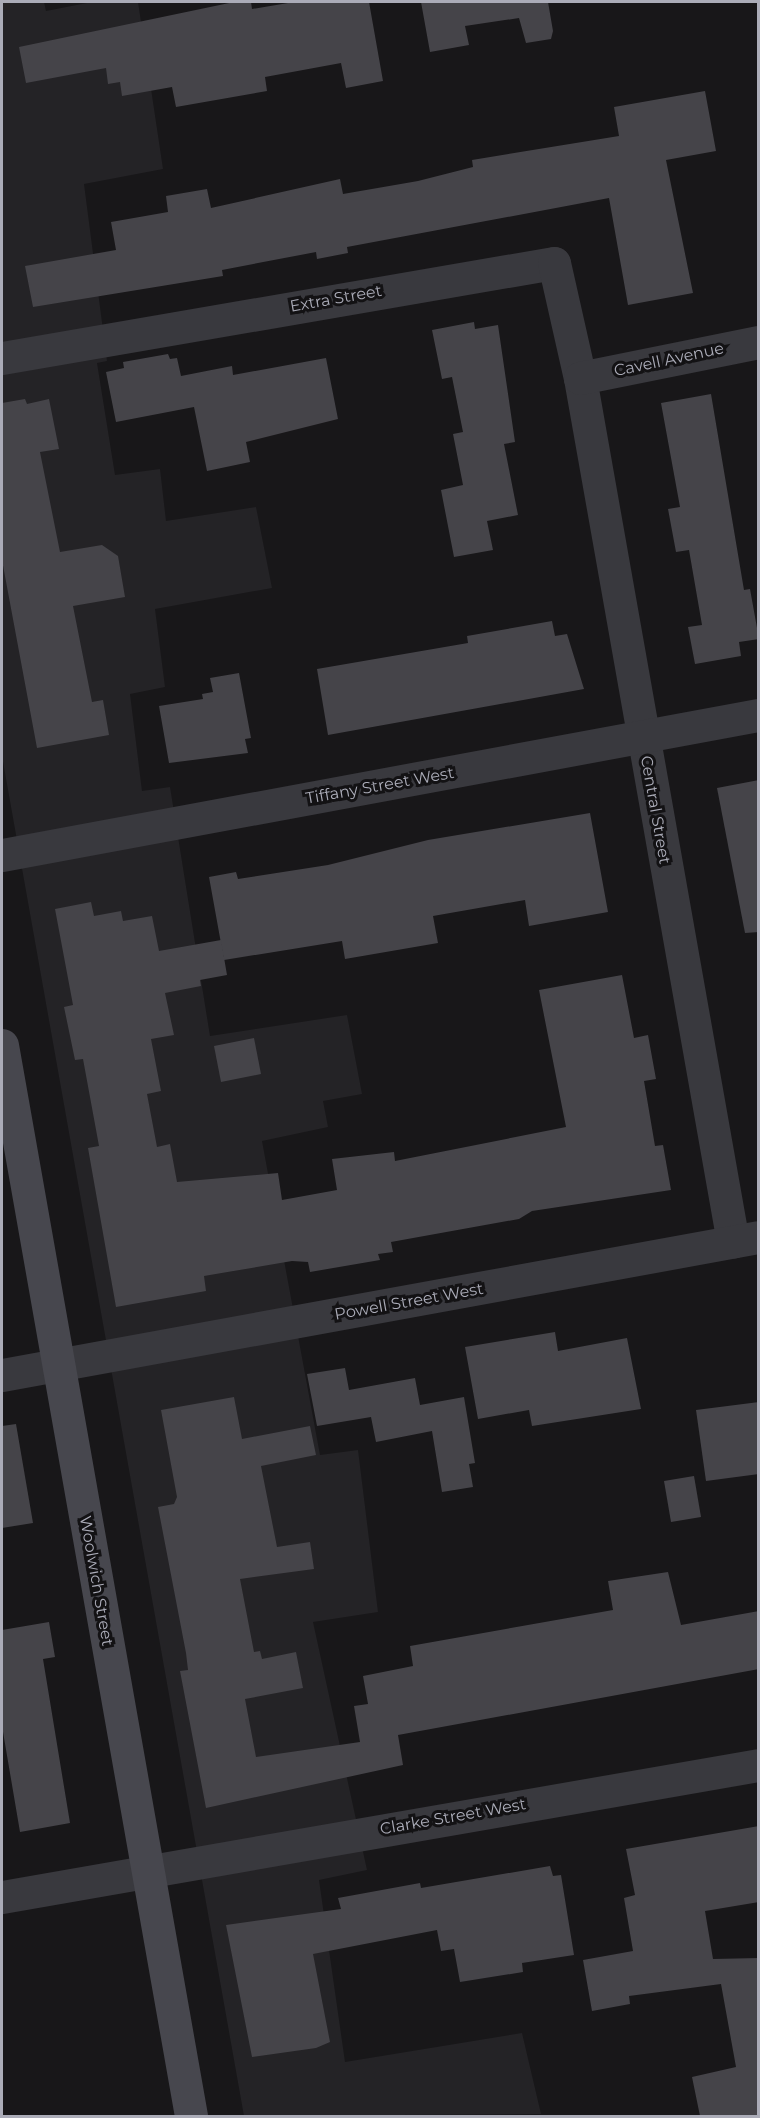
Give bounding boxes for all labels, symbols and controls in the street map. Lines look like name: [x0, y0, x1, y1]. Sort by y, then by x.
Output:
street label: Extra Street: [288, 281, 384, 317]
street label: Cavell Avenue: [612, 339, 726, 381]
street label: Central Street: [636, 754, 674, 866]
street label: Tiffany Street West: [304, 763, 456, 809]
street label: Powell Street West: [333, 1279, 485, 1325]
street label: Woolwich Street: [75, 1514, 117, 1648]
street label: Clarke Street West: [379, 1795, 527, 1839]

